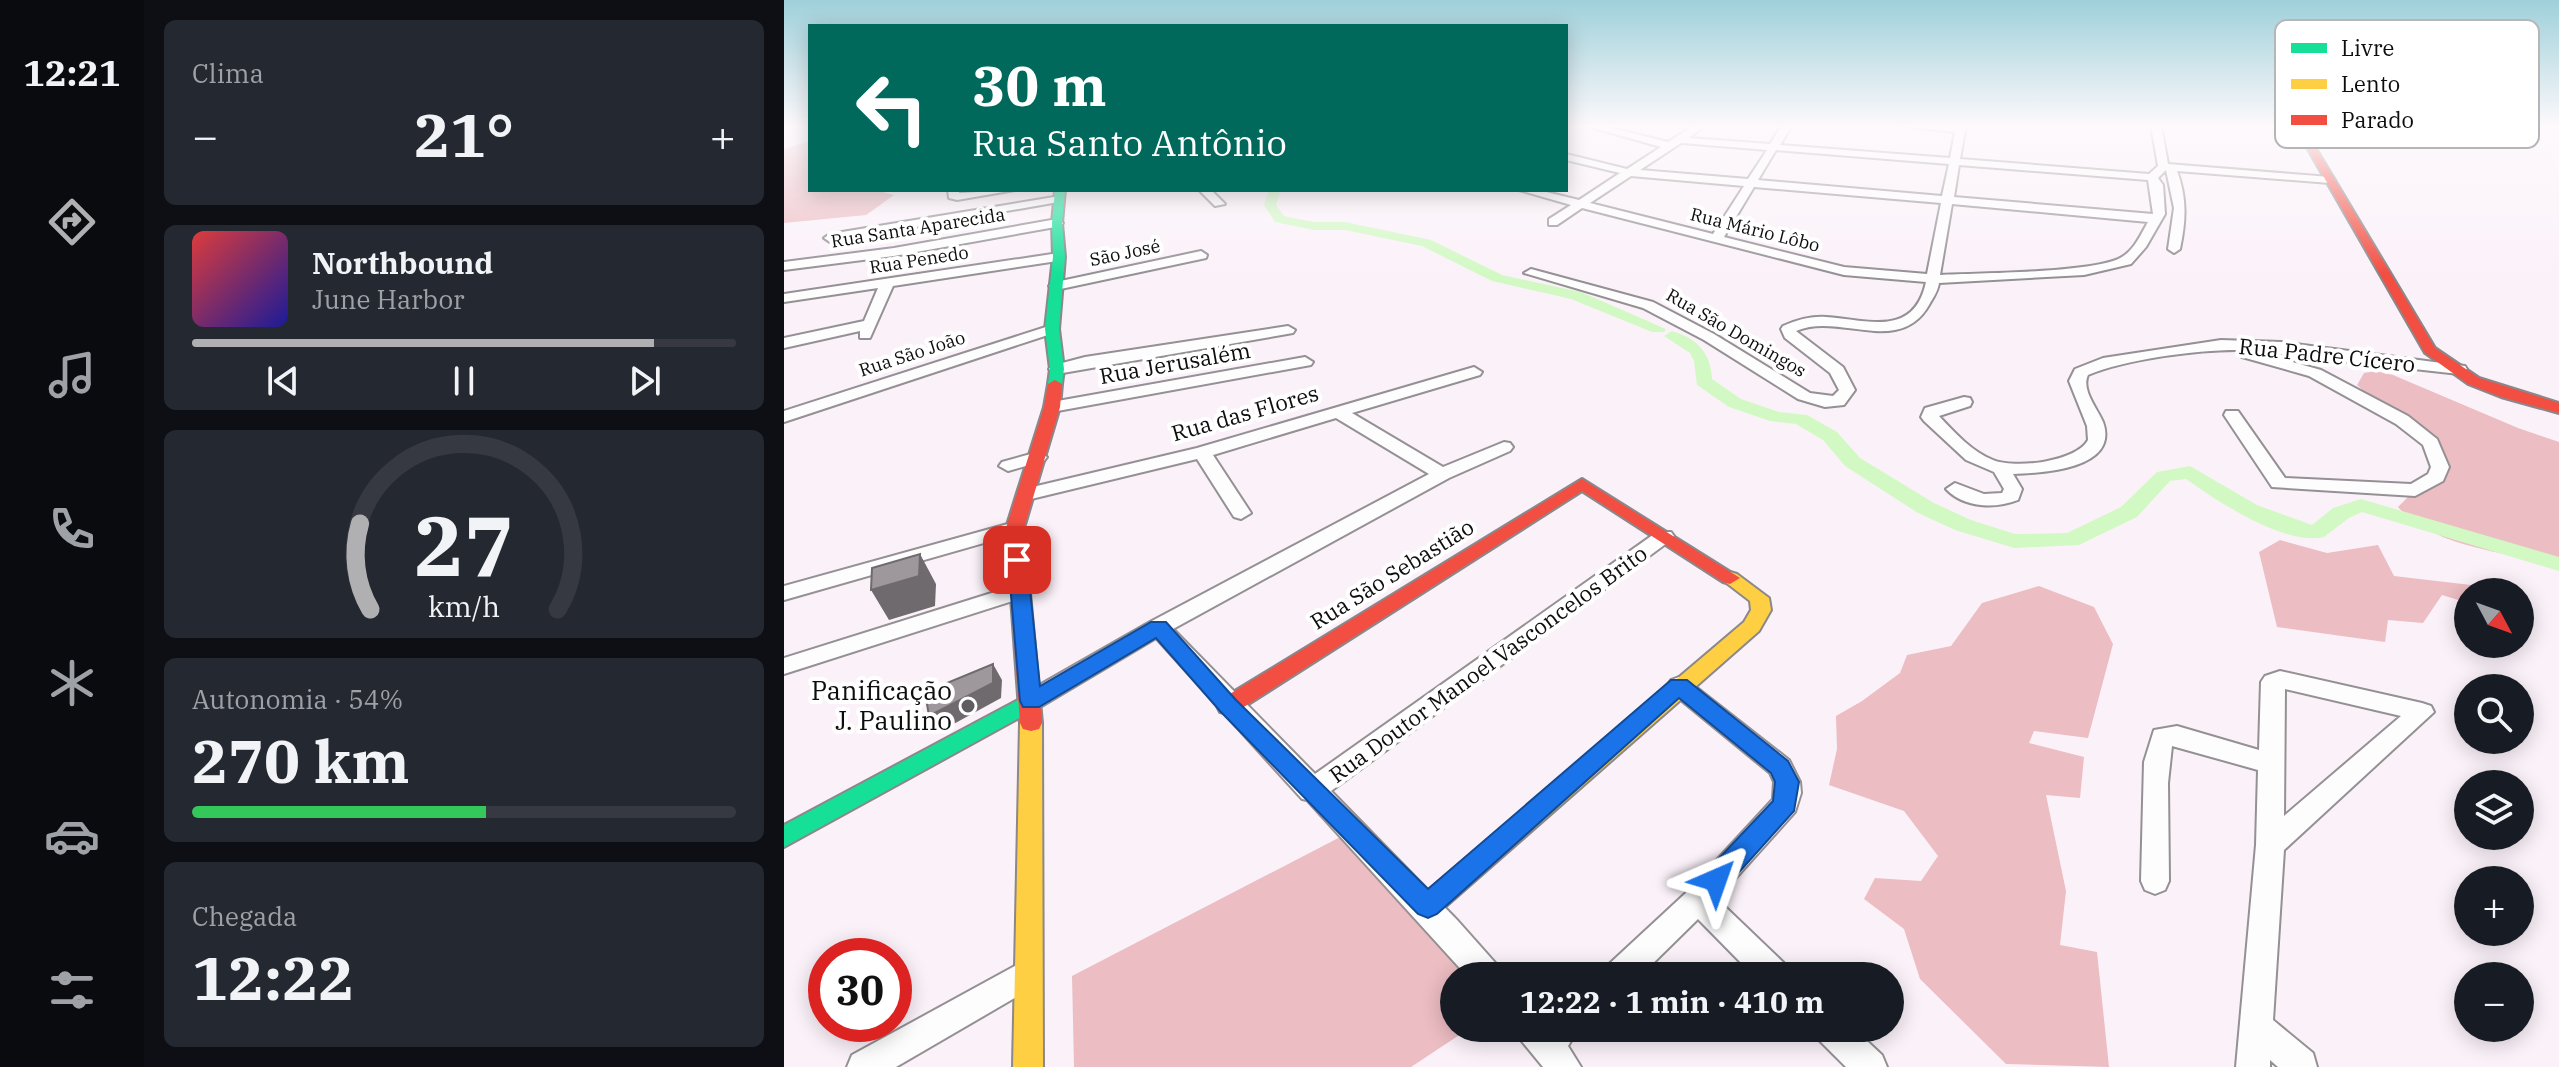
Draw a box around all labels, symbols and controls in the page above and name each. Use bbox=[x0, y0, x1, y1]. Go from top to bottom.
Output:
legend bbox=[2275, 20, 2539, 148]
text: Livre bbox=[2341, 33, 2394, 62]
text: 12:21 bbox=[23, 49, 121, 96]
text: 30 m bbox=[972, 49, 1107, 121]
text: Clima bbox=[192, 56, 264, 90]
icon: left bbox=[840, 56, 944, 160]
text: Lento bbox=[2341, 69, 2400, 98]
text: 21° bbox=[414, 95, 514, 174]
text: Parado bbox=[2341, 105, 2414, 134]
text: − bbox=[192, 107, 218, 164]
text: + bbox=[710, 107, 736, 164]
text: Rua Santo Antônio bbox=[972, 119, 1287, 166]
icon: directions bbox=[44, 194, 100, 250]
street label: Rua Santa Aparecida bbox=[829, 202, 1007, 253]
street label: Rua Mário Lôbo bbox=[1688, 202, 1822, 257]
street label: São José bbox=[1088, 234, 1162, 271]
street label: Rua Penedo bbox=[868, 240, 970, 279]
text: Northbound bbox=[312, 243, 493, 282]
text: June Harbor bbox=[312, 282, 465, 316]
street label: Rua São Domingos bbox=[1662, 283, 1810, 382]
street label: Rua São João bbox=[856, 326, 968, 381]
street label: Rua Padre Cícero bbox=[2237, 331, 2417, 378]
street label: Rua Jerusalém bbox=[1097, 335, 1253, 390]
icon: music bbox=[44, 347, 100, 403]
icon: previous bbox=[261, 359, 305, 403]
icon: pause bbox=[442, 359, 486, 403]
icon: next bbox=[623, 359, 667, 403]
street label: Rua das Flores bbox=[1168, 378, 1322, 447]
text: 27 bbox=[414, 490, 514, 598]
icon: phone bbox=[44, 501, 100, 557]
street label: Rua São Sebastião bbox=[1304, 512, 1479, 636]
pin bbox=[983, 526, 1051, 594]
icon: arrive bbox=[995, 538, 1039, 582]
street label: Rua Doutor Manoel Vasconcelos Brito bbox=[1323, 538, 1652, 789]
north arrow bbox=[2454, 578, 2534, 658]
map controls bbox=[2454, 578, 2534, 1042]
text: km/h bbox=[428, 588, 500, 625]
icon: climate bbox=[44, 655, 100, 711]
place label: Panificação J. Paulino bbox=[811, 673, 952, 737]
button: search bbox=[2454, 674, 2534, 754]
text: Autonomia · 54% bbox=[192, 682, 403, 716]
marker: Panificação J. Paulino bbox=[959, 697, 977, 715]
text: 270 km bbox=[192, 721, 410, 800]
button: layers bbox=[2454, 770, 2534, 850]
icon: car bbox=[44, 808, 100, 864]
position arrow bbox=[1674, 838, 1758, 922]
button: + bbox=[2454, 866, 2534, 946]
text: Chegada bbox=[192, 899, 297, 933]
text: 12:22 bbox=[192, 938, 354, 1017]
speed limit sign: 30 bbox=[808, 938, 912, 1042]
icon: filters bbox=[44, 962, 100, 1018]
button: − bbox=[2454, 962, 2534, 1042]
text: 12:22 · 1 min · 410 m bbox=[1520, 982, 1824, 1021]

